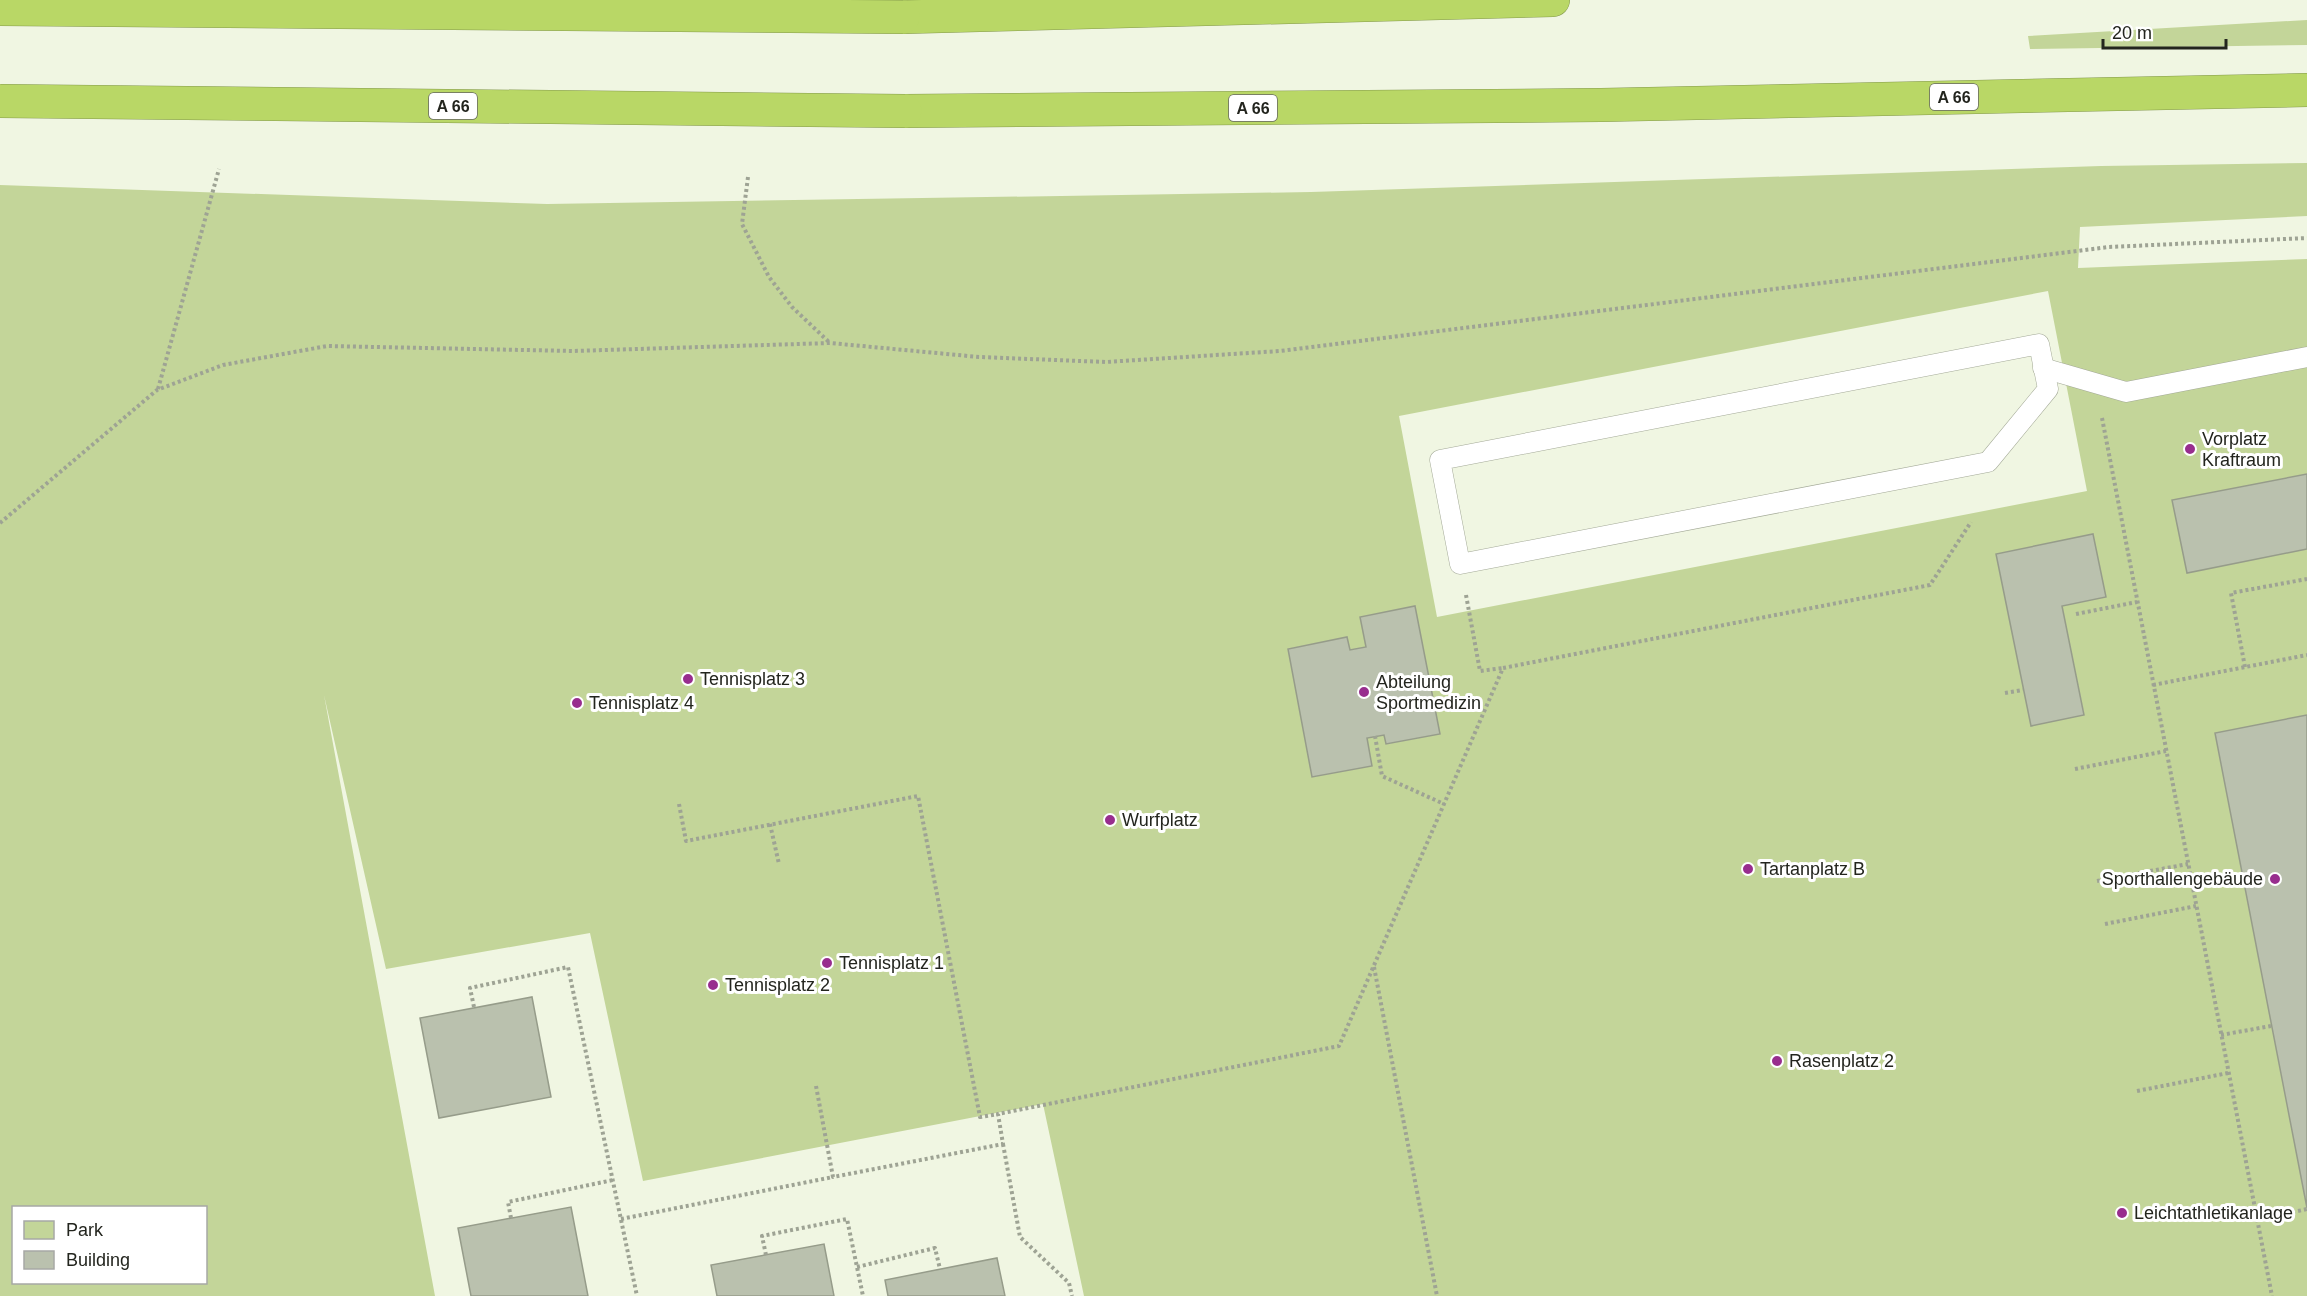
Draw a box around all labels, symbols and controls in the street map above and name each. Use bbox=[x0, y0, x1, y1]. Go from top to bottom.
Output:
scale bar bbox=[2103, 12, 2226, 50]
text: 20 m bbox=[2112, 23, 2152, 43]
road number: A 66 bbox=[1930, 84, 1978, 110]
road number: A 66 bbox=[429, 93, 477, 119]
road number: A 66 bbox=[1229, 95, 1277, 121]
place label: Vorplatz Kraftraum bbox=[2202, 429, 2281, 470]
marker: Vorplatz Kraftraum bbox=[2183, 442, 2197, 456]
place label: Tennisplatz 3 bbox=[700, 669, 805, 689]
marker: Tennisplatz 3 bbox=[681, 672, 695, 686]
place label: Abteilung Sportmedizin bbox=[1376, 672, 1481, 713]
marker: Abteilung Sportmedizin bbox=[1357, 685, 1371, 699]
place label: Tennisplatz 4 bbox=[589, 693, 694, 713]
marker: Tennisplatz 4 bbox=[570, 696, 584, 710]
place label: Wurfplatz bbox=[1122, 810, 1198, 830]
marker: Wurfplatz bbox=[1103, 813, 1117, 827]
place label: Tartanplatz B bbox=[1760, 859, 1865, 879]
marker: Tartanplatz B bbox=[1741, 862, 1755, 876]
place label: Sporthallengebäude bbox=[2102, 869, 2263, 889]
marker: Sporthallengebäude bbox=[2268, 872, 2282, 886]
place label: Tennisplatz 1 bbox=[839, 953, 944, 973]
marker: Tennisplatz 1 bbox=[820, 956, 834, 970]
place label: Tennisplatz 2 bbox=[725, 975, 830, 995]
marker: Tennisplatz 2 bbox=[706, 978, 720, 992]
place label: Rasenplatz 2 bbox=[1789, 1051, 1894, 1071]
marker: Rasenplatz 2 bbox=[1770, 1054, 1784, 1068]
place label: Leichtathletikanlage bbox=[2134, 1203, 2293, 1223]
legend bbox=[12, 1206, 207, 1284]
marker: Leichtathletikanlage bbox=[2115, 1206, 2129, 1220]
text: Park bbox=[66, 1220, 104, 1240]
text: Building bbox=[66, 1250, 130, 1270]

